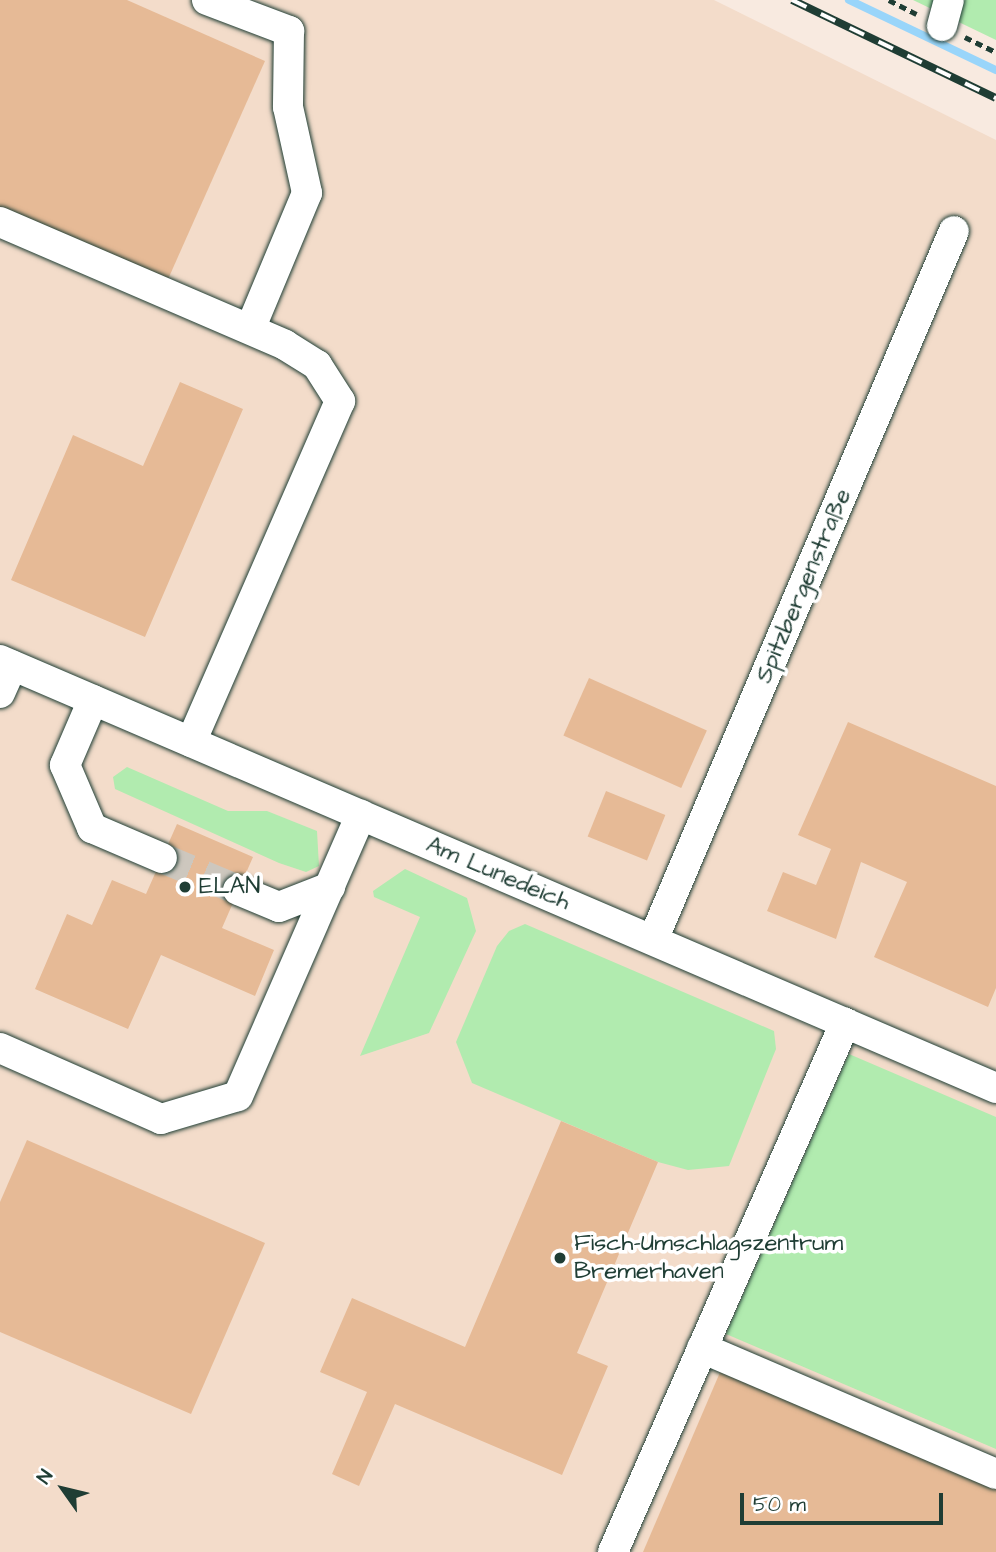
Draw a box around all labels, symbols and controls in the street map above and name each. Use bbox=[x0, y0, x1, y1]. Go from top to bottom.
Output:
street label: Spitzbergenstraße bbox=[750, 484, 858, 688]
street label: Am Lunedeich bbox=[422, 831, 574, 917]
place label: ELAN bbox=[199, 873, 260, 901]
marker: ELAN bbox=[177, 879, 193, 895]
place label: Fisch-Umschlagszentrum Bremerhaven bbox=[574, 1230, 843, 1286]
marker: Fisch-Umschlagszentrum Bremerhaven bbox=[552, 1250, 568, 1266]
north arrow bbox=[28, 1454, 98, 1524]
text: N bbox=[31, 1464, 60, 1489]
scale bar bbox=[744, 1478, 947, 1522]
text: 50 m bbox=[753, 1490, 806, 1519]

